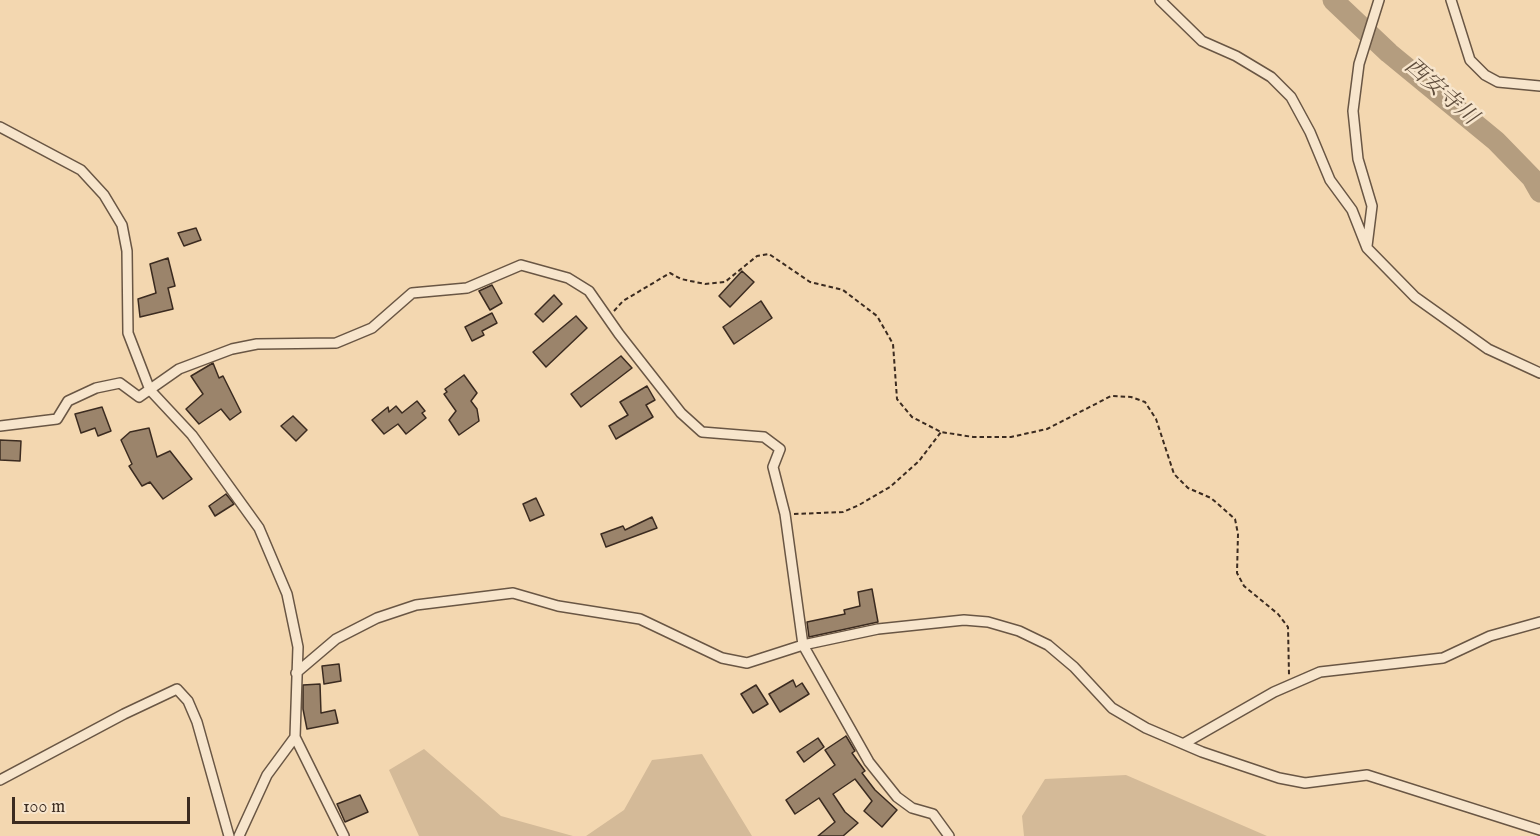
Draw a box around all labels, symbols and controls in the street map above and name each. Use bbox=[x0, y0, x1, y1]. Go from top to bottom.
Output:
water label: 西安寺川 bbox=[1398, 54, 1482, 132]
scale bar bbox=[15, 785, 194, 823]
text: 100 m bbox=[23, 796, 65, 819]

